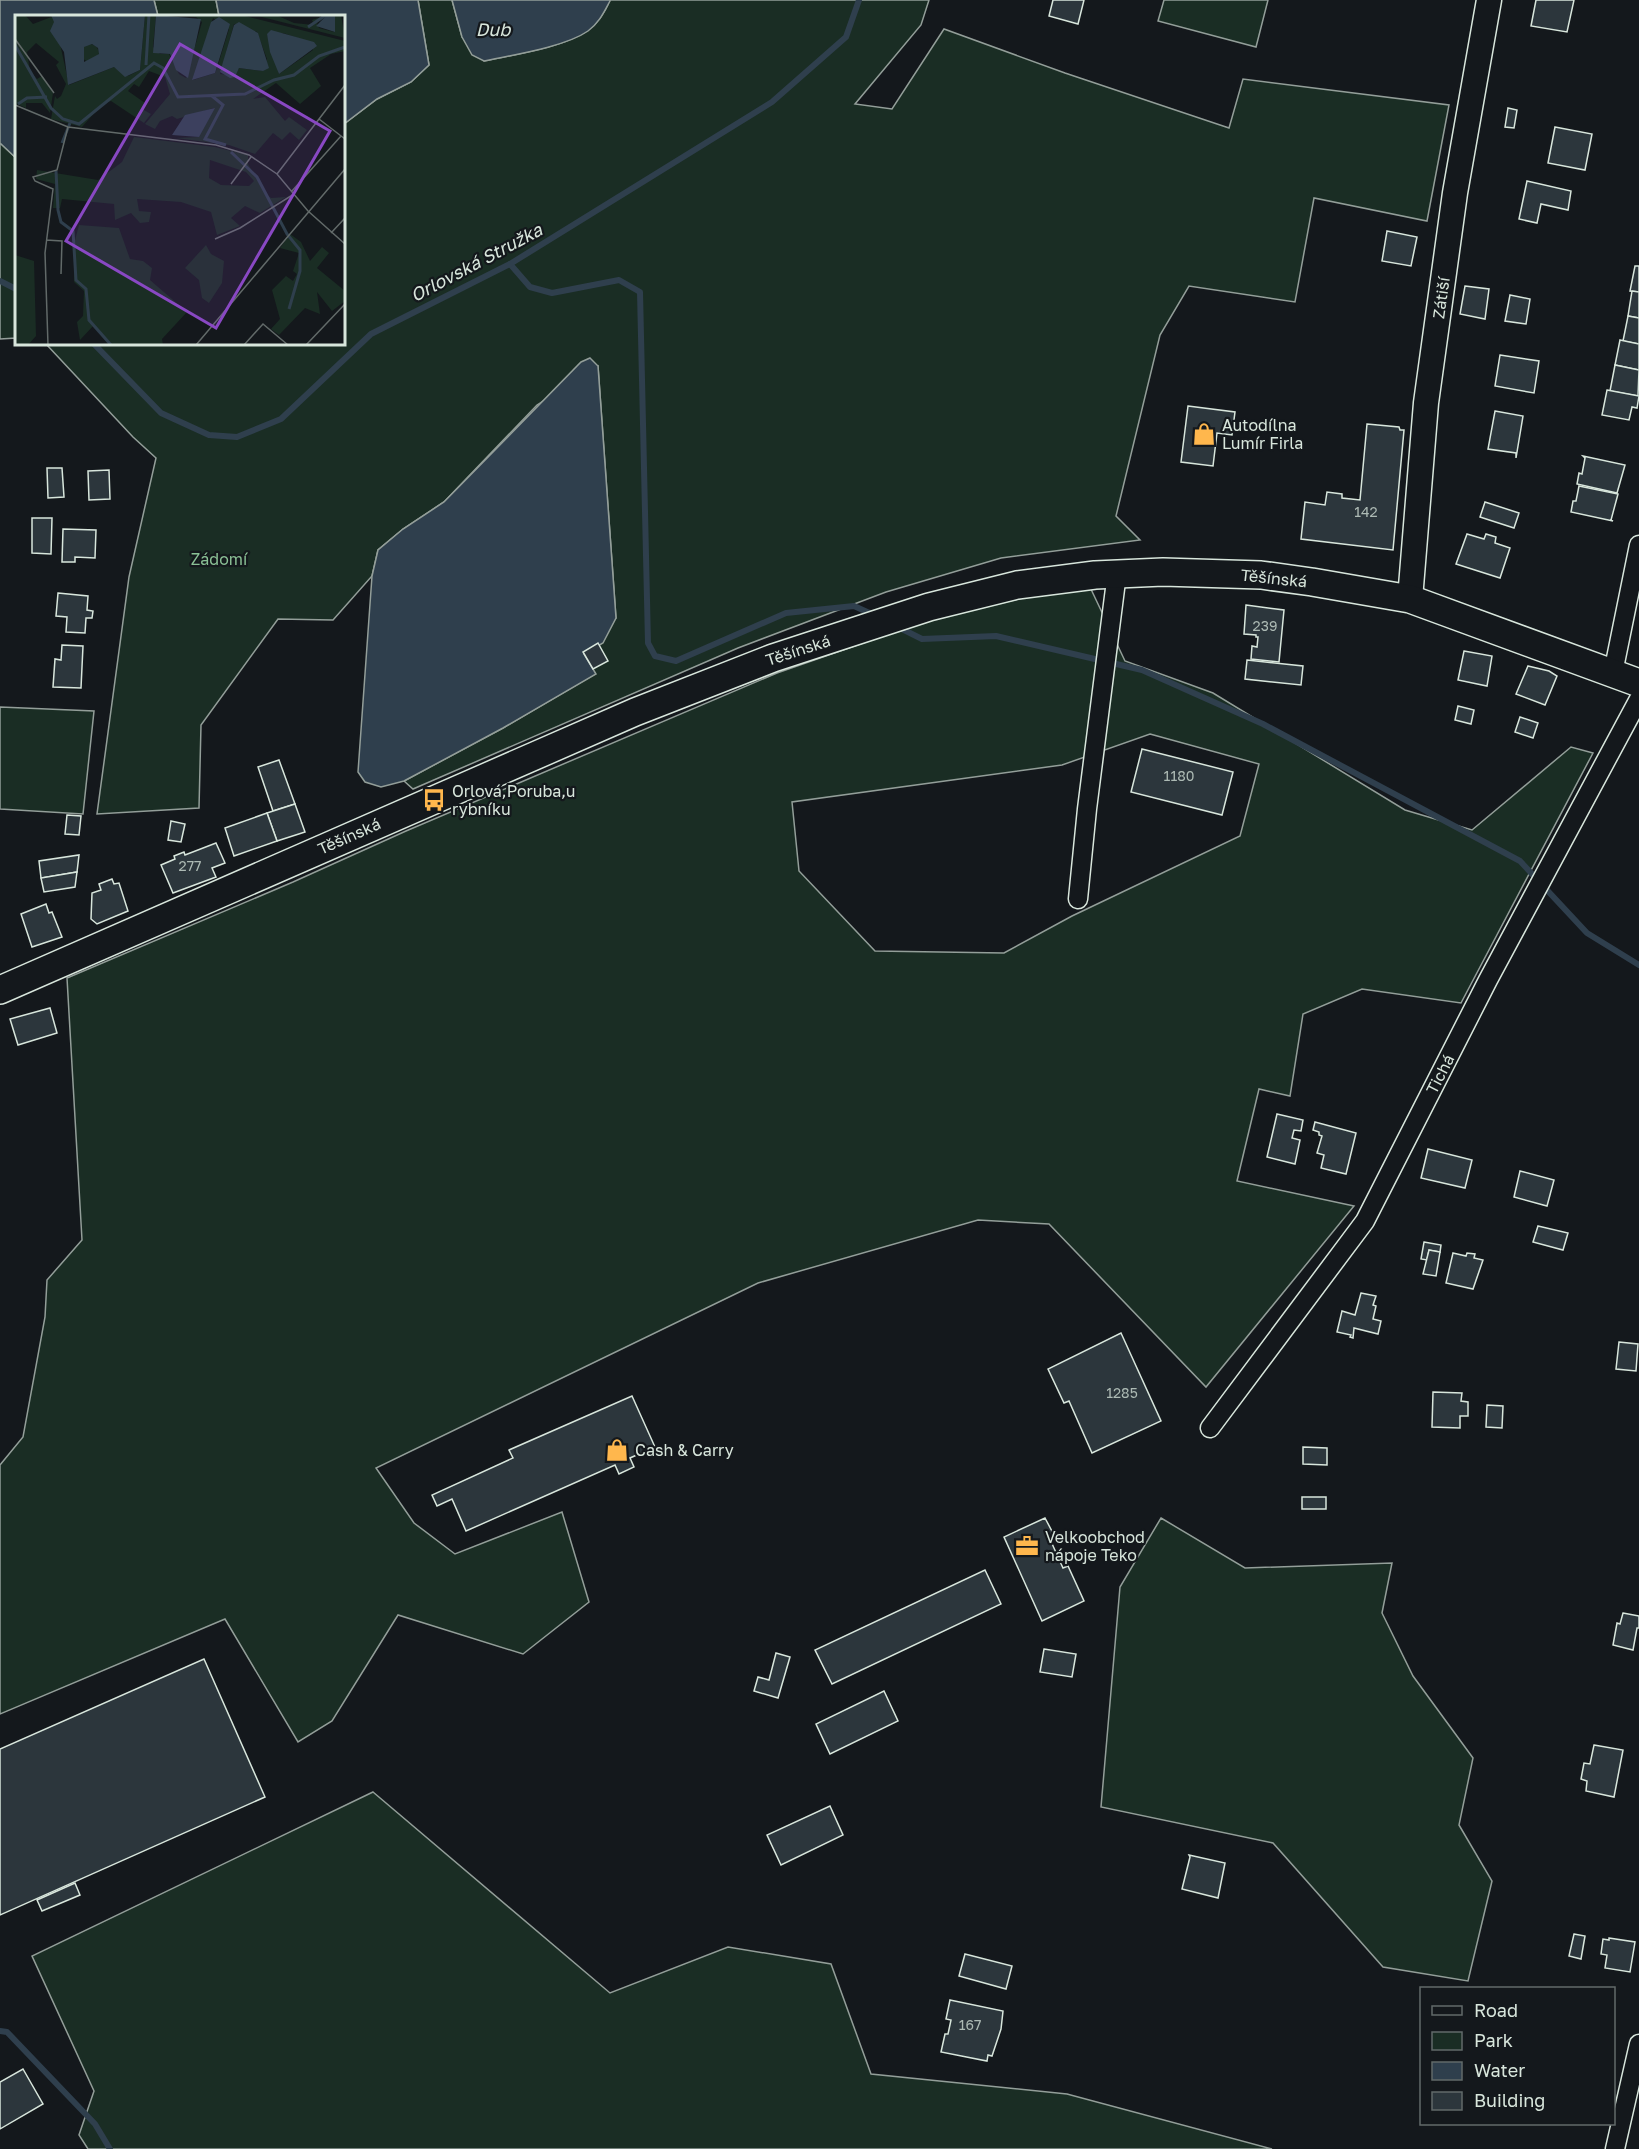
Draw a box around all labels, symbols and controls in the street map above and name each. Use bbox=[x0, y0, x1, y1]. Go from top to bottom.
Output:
inset map bbox=[15, 15, 345, 345]
water label: Dub bbox=[476, 18, 512, 40]
water label: Orlovská Stružka bbox=[406, 218, 546, 306]
street label: Zátiší bbox=[1428, 274, 1454, 320]
place label: Autodílna Lumír Firla bbox=[1222, 415, 1303, 453]
shop icon: Autodílna Lumír Firla bbox=[1191, 421, 1217, 447]
house number: 142 bbox=[1354, 503, 1378, 520]
park label: Zádomí bbox=[191, 549, 249, 569]
street label: Těšínská bbox=[1240, 565, 1308, 591]
house number: 239 bbox=[1253, 617, 1277, 634]
street label: Těšínská bbox=[763, 630, 833, 670]
house number: 1180 bbox=[1164, 767, 1194, 784]
place label: Orlová,Poruba,u rybníku bbox=[452, 781, 576, 819]
bus stop icon: Orlová,Poruba,u rybníku bbox=[421, 787, 447, 813]
street label: Těšínská bbox=[314, 813, 384, 859]
house number: 277 bbox=[179, 857, 201, 874]
street label: Tichá bbox=[1422, 1051, 1458, 1097]
house number: 1285 bbox=[1106, 1384, 1138, 1401]
shop icon: Cash & Carry bbox=[604, 1437, 630, 1463]
place label: Cash & Carry bbox=[635, 1440, 734, 1460]
place label: Velkoobchod nápoje Teko bbox=[1045, 1527, 1145, 1565]
office icon: Velkoobchod nápoje Teko bbox=[1014, 1533, 1040, 1559]
legend bbox=[1420, 1987, 1615, 2125]
text: Road bbox=[1474, 1999, 1518, 2021]
house number: 167 bbox=[959, 2016, 981, 2033]
text: Park bbox=[1474, 2029, 1513, 2051]
text: Water bbox=[1474, 2059, 1525, 2081]
text: Building bbox=[1474, 2089, 1545, 2111]

